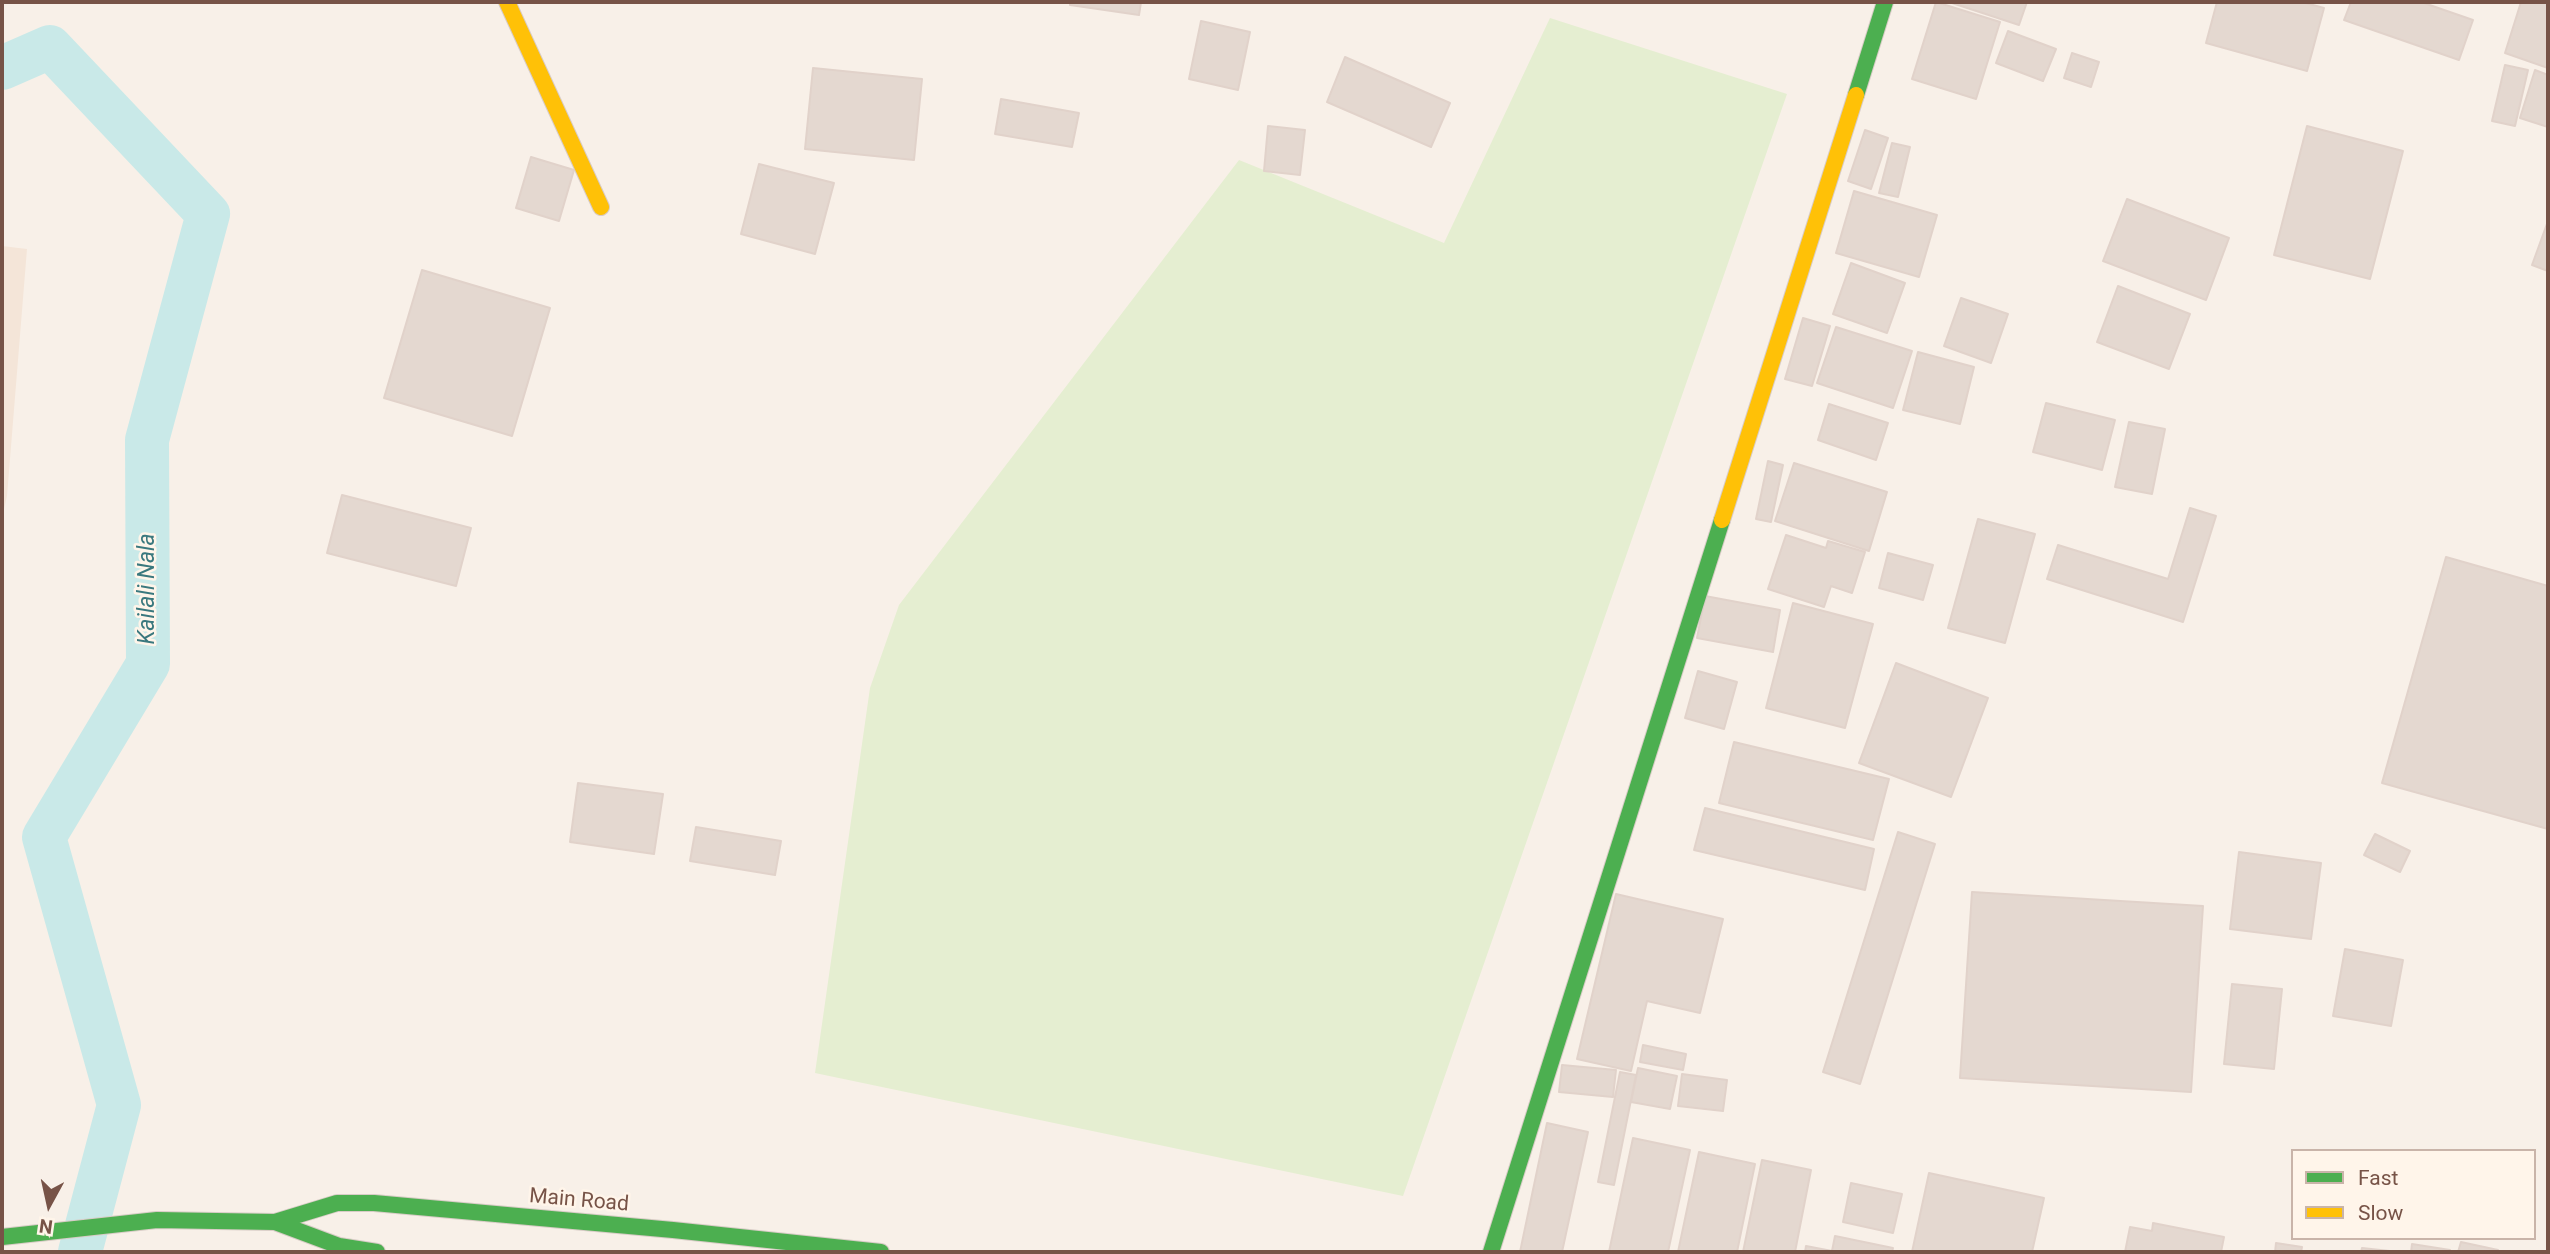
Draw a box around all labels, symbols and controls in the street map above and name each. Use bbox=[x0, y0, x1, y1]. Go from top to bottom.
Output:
water label: Kailali Nala bbox=[134, 533, 162, 645]
legend bbox=[2291, 1149, 2536, 1240]
text: Fast bbox=[2358, 1166, 2398, 1190]
north arrow bbox=[14, 1170, 84, 1240]
street label: Main Road bbox=[528, 1184, 630, 1218]
text: Slow bbox=[2358, 1201, 2403, 1225]
text: N bbox=[38, 1214, 54, 1239]

